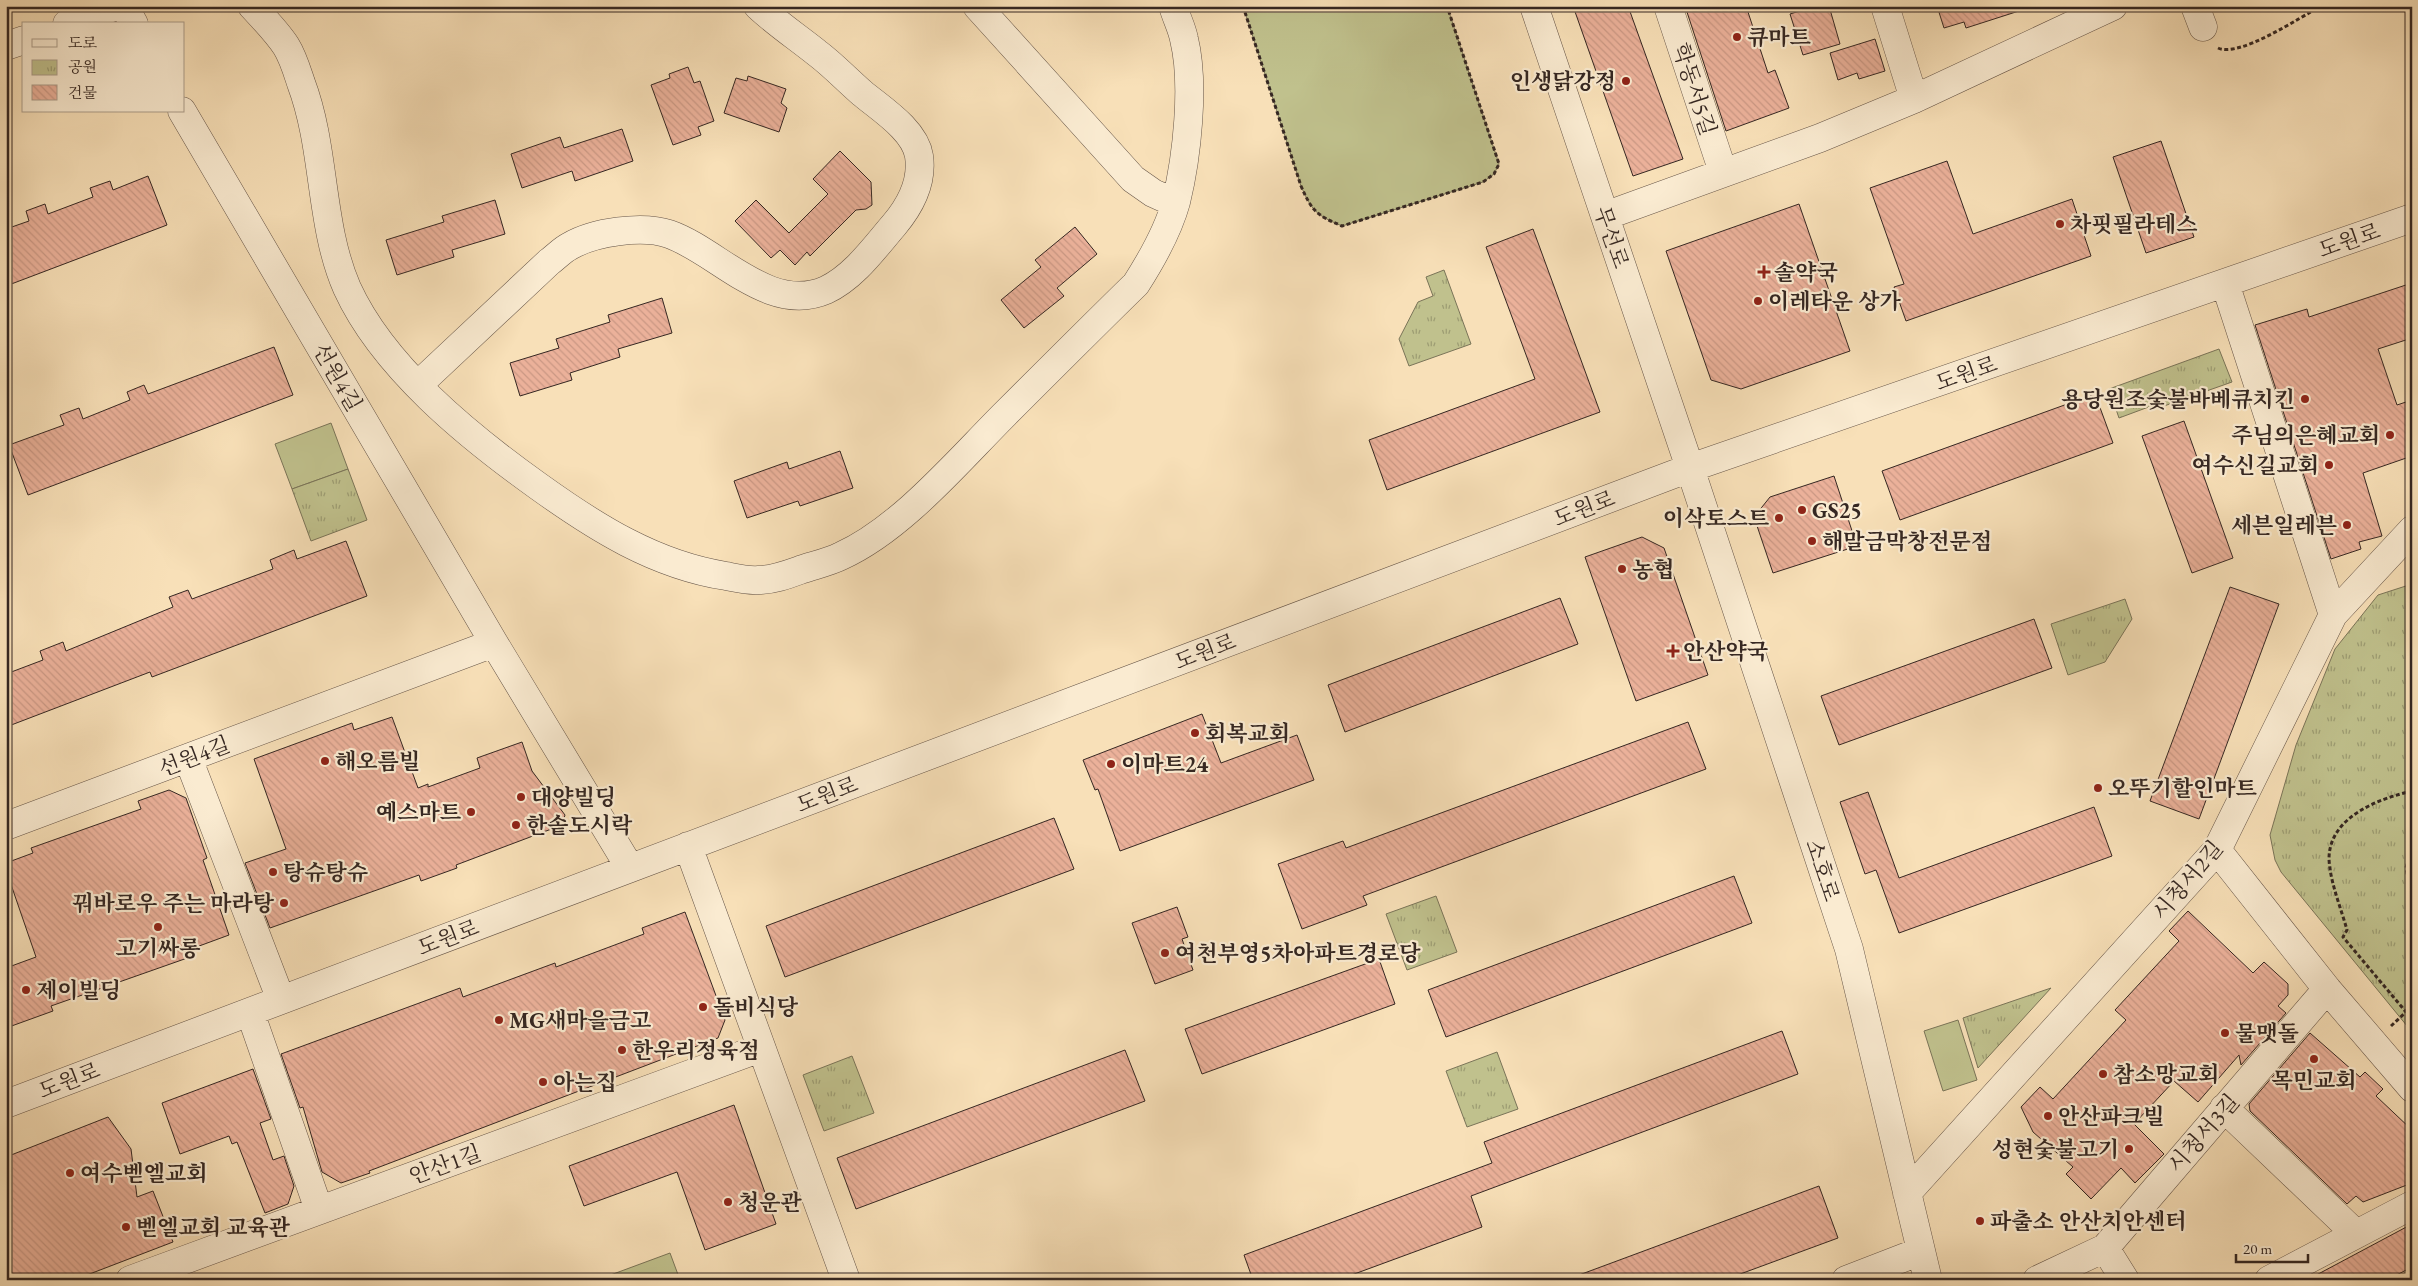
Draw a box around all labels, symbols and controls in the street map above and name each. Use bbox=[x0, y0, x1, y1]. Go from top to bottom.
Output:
legend bbox=[22, 22, 185, 112]
place label: 큐마트 bbox=[1747, 23, 1812, 52]
marker: 큐마트 bbox=[1731, 31, 1743, 43]
text: 도로 bbox=[68, 33, 97, 52]
street label: 학동서5길 bbox=[1666, 39, 1723, 139]
text: 공원 bbox=[68, 57, 97, 76]
place label: 인생닭강정 bbox=[1510, 67, 1616, 96]
marker: 인생닭강정 bbox=[1620, 75, 1632, 87]
text: 건물 bbox=[68, 83, 97, 102]
street label: 무선로 bbox=[1587, 202, 1636, 272]
place label: 차핏필라테스 bbox=[2070, 210, 2198, 239]
street label: 도원로 bbox=[2314, 216, 2384, 265]
marker: 차핏필라테스 bbox=[2054, 218, 2066, 230]
place label: 솔약국 bbox=[1774, 258, 1839, 287]
marker: 솔약국 bbox=[1758, 266, 1770, 278]
place label: 이레타운 상가 bbox=[1768, 287, 1901, 316]
marker: 이레타운 상가 bbox=[1752, 295, 1764, 307]
street label: 선원4길 bbox=[306, 338, 369, 417]
street label: 도원로 bbox=[1931, 349, 2001, 398]
place label: 용당원조숯불바베큐치킨 bbox=[2061, 385, 2295, 414]
marker: 용당원조숯불바베큐치킨 bbox=[2299, 393, 2311, 405]
place label: 주님의은혜교회 bbox=[2231, 421, 2380, 450]
marker: 주님의은혜교회 bbox=[2384, 429, 2396, 441]
place label: 여수신길교회 bbox=[2191, 451, 2319, 480]
marker: 여수신길교회 bbox=[2323, 459, 2335, 471]
street label: 도원로 bbox=[1549, 484, 1619, 533]
place label: GS25 bbox=[1812, 496, 1862, 525]
place label: 이삭토스트 bbox=[1663, 504, 1770, 533]
marker: GS25 bbox=[1796, 504, 1808, 516]
place label: 세븐일레븐 bbox=[2231, 511, 2337, 540]
marker: 이삭토스트 bbox=[1773, 512, 1785, 524]
marker: 세븐일레븐 bbox=[2341, 519, 2353, 531]
place label: 해말금막창전문점 bbox=[1822, 527, 1992, 556]
marker: 해말금막창전문점 bbox=[1806, 535, 1818, 547]
place label: 농협 bbox=[1632, 555, 1675, 584]
marker: 농협 bbox=[1616, 563, 1628, 575]
street label: 도원로 bbox=[1170, 627, 1240, 676]
place label: 안산약국 bbox=[1683, 637, 1769, 666]
marker: 안산약국 bbox=[1667, 645, 1679, 657]
place label: 회복교회 bbox=[1205, 719, 1290, 748]
marker: 회복교회 bbox=[1189, 727, 1201, 739]
street label: 선원4길 bbox=[154, 730, 234, 783]
place label: 해오름빌 bbox=[335, 747, 420, 776]
place label: 이마트24 bbox=[1121, 750, 1208, 779]
marker: 해오름빌 bbox=[319, 755, 331, 767]
marker: 이마트24 bbox=[1105, 758, 1117, 770]
street label: 도원로 bbox=[792, 770, 862, 819]
place label: 오뚜기할인마트 bbox=[2108, 774, 2258, 803]
marker: 오뚜기할인마트 bbox=[2092, 782, 2104, 794]
place label: 대양빌딩 bbox=[531, 783, 616, 812]
marker: 대양빌딩 bbox=[515, 791, 527, 803]
place label: 예스마트 bbox=[376, 798, 462, 827]
marker: 예스마트 bbox=[465, 806, 477, 818]
place label: 한솥도시락 bbox=[526, 811, 633, 840]
marker: 한솥도시락 bbox=[510, 819, 522, 831]
street label: 시청서2길 bbox=[2146, 834, 2229, 926]
street label: 소호로 bbox=[1799, 835, 1846, 905]
place label: 탕슈탕슈 bbox=[283, 858, 369, 887]
marker: 탕슈탕슈 bbox=[267, 866, 279, 878]
place label: 꿔바로우 주는 마라탕 bbox=[72, 889, 275, 918]
marker: 꿔바로우 주는 마라탕 bbox=[278, 897, 290, 909]
street label: 도원로 bbox=[413, 913, 483, 962]
marker: 고기싸롱 bbox=[152, 921, 164, 933]
place label: 고기싸롱 bbox=[115, 934, 201, 963]
place label: 여천부영5차아파트경로당 bbox=[1175, 939, 1421, 968]
marker: 여천부영5차아파트경로당 bbox=[1159, 947, 1171, 959]
place label: 제이빌딩 bbox=[36, 976, 121, 1005]
marker: 제이빌딩 bbox=[20, 984, 32, 996]
place label: 돌비식당 bbox=[713, 993, 799, 1022]
marker: 돌비식당 bbox=[697, 1001, 709, 1013]
place label: MG새마을금고 bbox=[509, 1006, 651, 1035]
marker: MG새마을금고 bbox=[493, 1014, 505, 1026]
place label: 물맷돌 bbox=[2235, 1019, 2300, 1048]
marker: 물맷돌 bbox=[2219, 1027, 2231, 1039]
place label: 한우리정육점 bbox=[632, 1036, 760, 1065]
marker: 한우리정육점 bbox=[616, 1044, 628, 1056]
marker: 목민교회 bbox=[2308, 1053, 2320, 1065]
street label: 도원로 bbox=[34, 1056, 104, 1105]
place label: 참소망교회 bbox=[2113, 1060, 2219, 1089]
place label: 목민교회 bbox=[2271, 1066, 2357, 1095]
place label: 아는집 bbox=[553, 1068, 617, 1097]
marker: 참소망교회 bbox=[2097, 1068, 2109, 1080]
marker: 아는집 bbox=[537, 1076, 549, 1088]
street label: 시청서3길 bbox=[2161, 1088, 2246, 1179]
place label: 안산파크빌 bbox=[2058, 1102, 2164, 1131]
marker: 안산파크빌 bbox=[2042, 1110, 2054, 1122]
place label: 성현숯불고기 bbox=[1991, 1135, 2119, 1164]
street label: 안산1길 bbox=[405, 1138, 485, 1191]
marker: 성현숯불고기 bbox=[2123, 1143, 2135, 1155]
place label: 여수벧엘교회 bbox=[80, 1159, 208, 1188]
marker: 여수벧엘교회 bbox=[64, 1167, 76, 1179]
place label: 청운관 bbox=[738, 1188, 803, 1217]
marker: 청운관 bbox=[722, 1196, 734, 1208]
place label: 파출소 안산치안센터 bbox=[1990, 1207, 2186, 1236]
place label: 벧엘교회 교육관 bbox=[136, 1213, 291, 1242]
marker: 파출소 안산치안센터 bbox=[1974, 1215, 1986, 1227]
marker: 벧엘교회 교육관 bbox=[120, 1221, 132, 1233]
scale bar bbox=[2236, 1231, 2308, 1263]
text: 20 m bbox=[2243, 1239, 2272, 1258]

